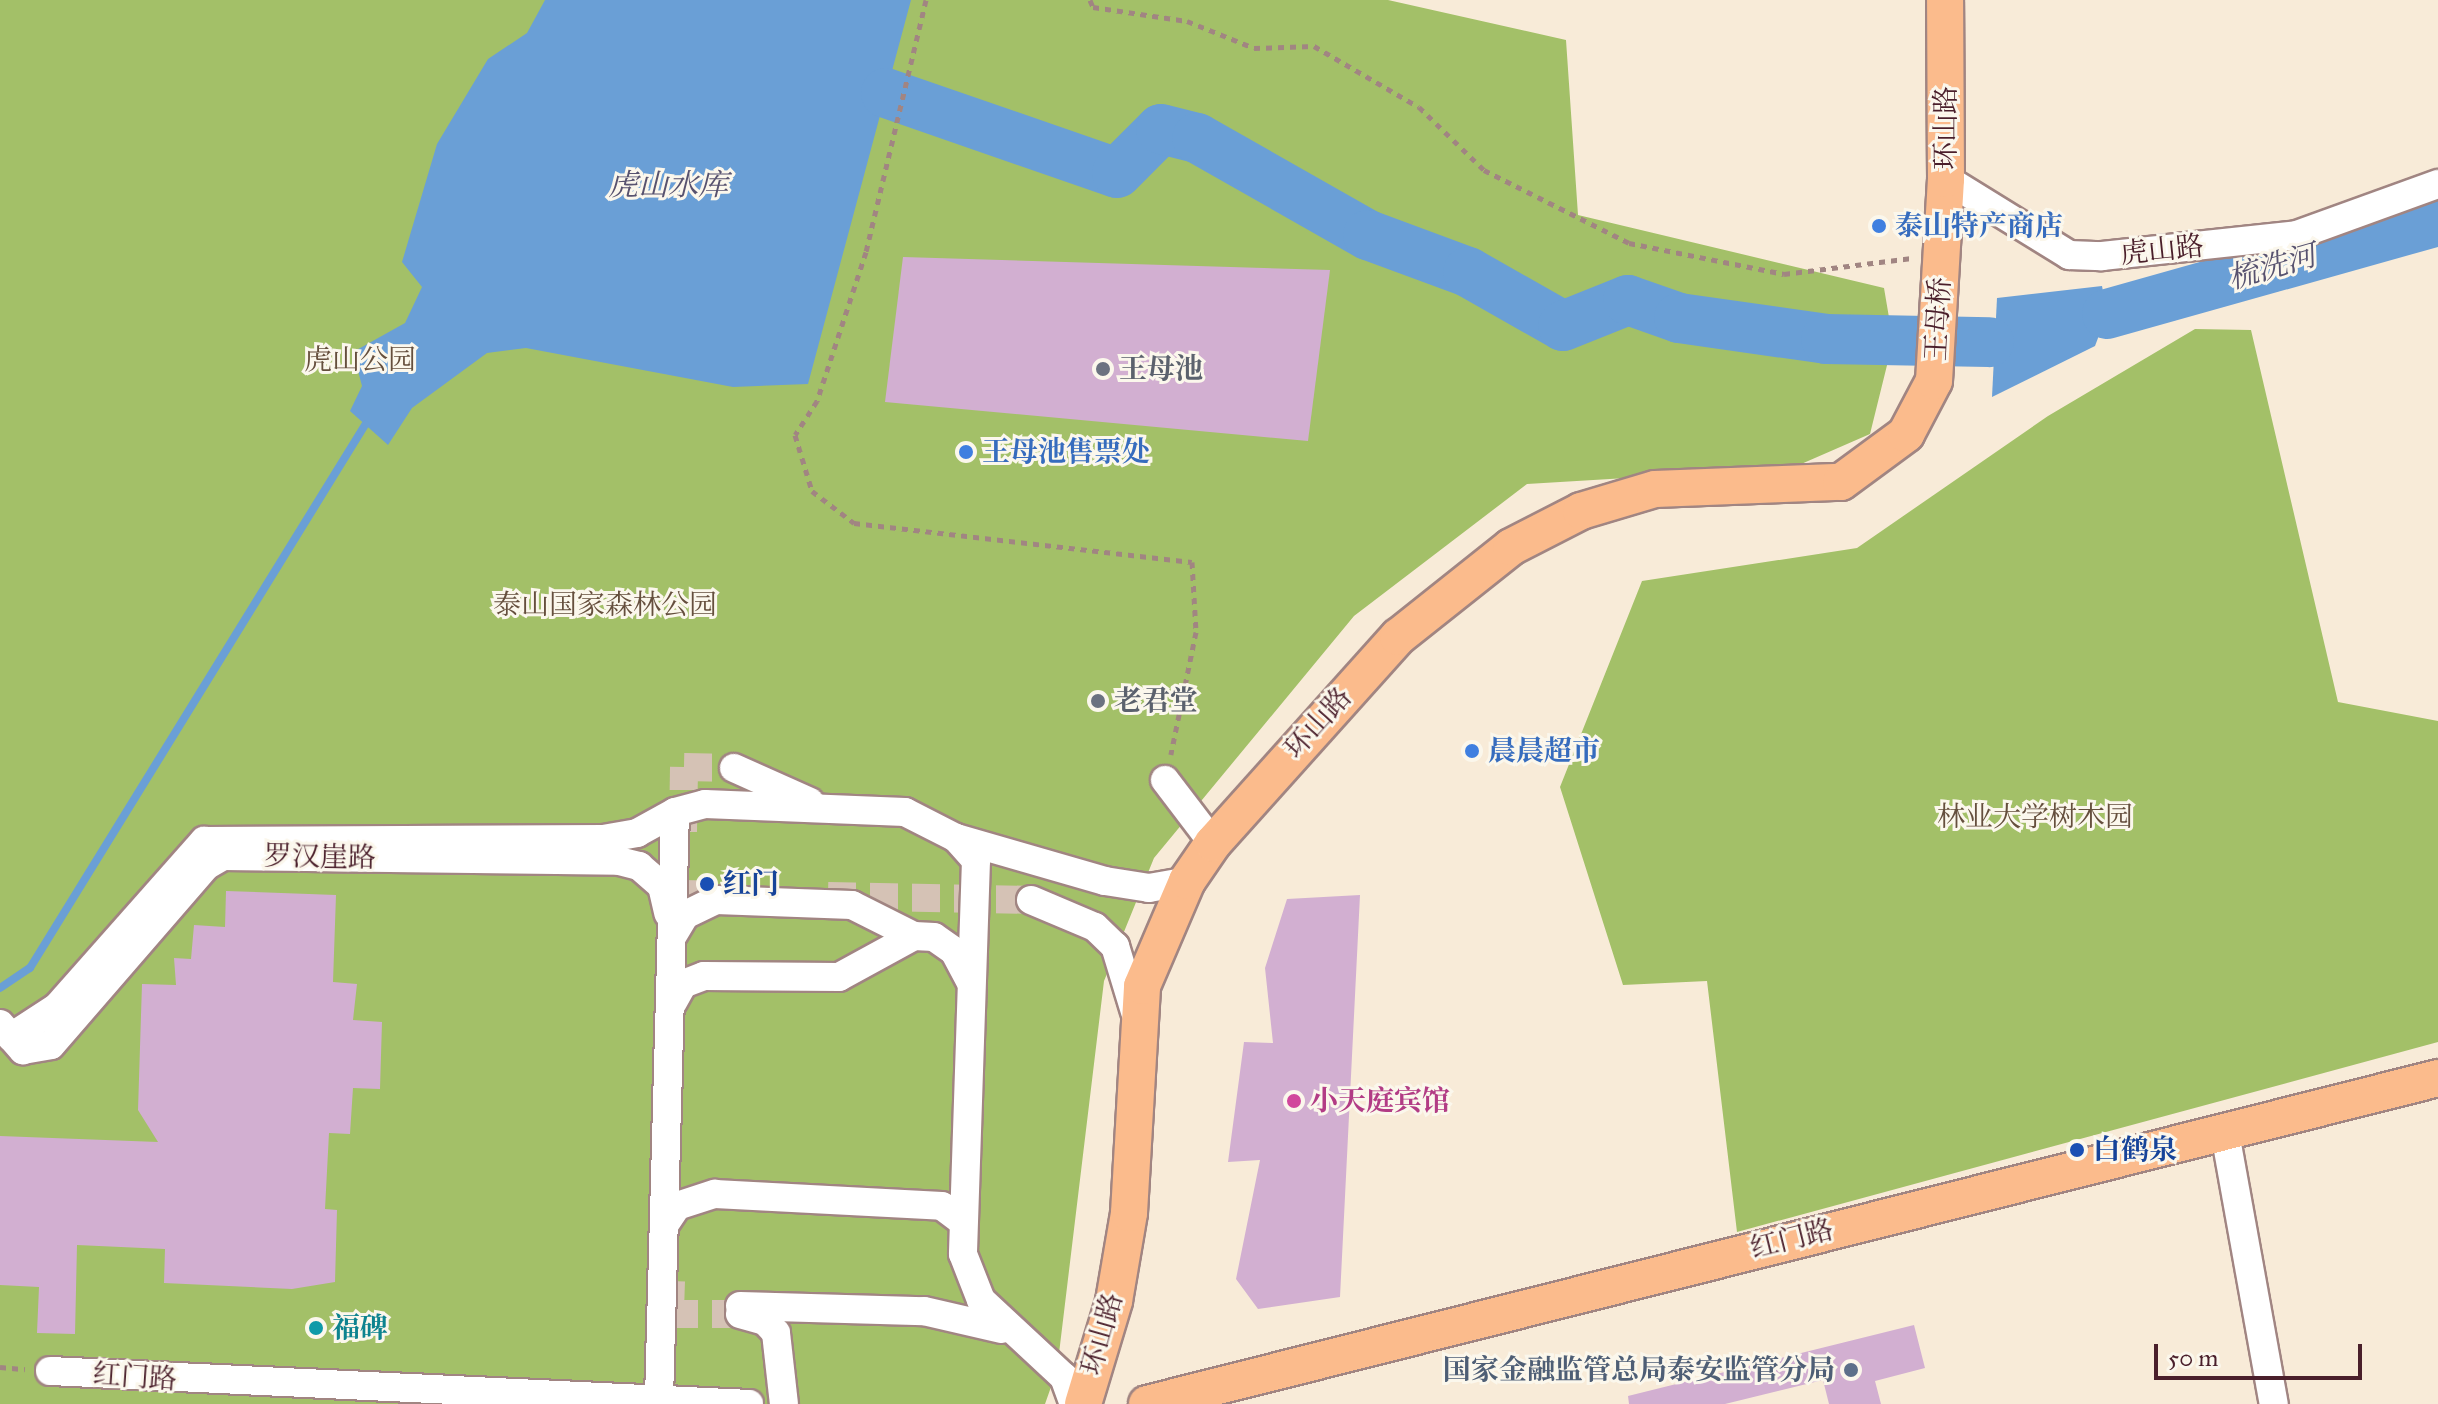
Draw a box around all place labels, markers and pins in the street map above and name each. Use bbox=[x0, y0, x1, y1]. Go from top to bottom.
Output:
place label: 泰山特产商店 bbox=[1895, 209, 2063, 243]
marker: 泰山特产商店 bbox=[1870, 217, 1888, 235]
place label: 王母池 bbox=[1119, 352, 1203, 386]
marker: 王母池 bbox=[1094, 360, 1112, 378]
place label: 王母池售票处 bbox=[982, 435, 1150, 469]
marker: 王母池售票处 bbox=[957, 443, 975, 461]
place label: 老君堂 bbox=[1114, 684, 1198, 718]
marker: 老君堂 bbox=[1089, 692, 1107, 710]
place label: 晨晨超市 bbox=[1488, 734, 1600, 768]
marker: 晨晨超市 bbox=[1463, 742, 1481, 760]
place label: 红门 bbox=[723, 867, 779, 901]
marker: 红门 bbox=[698, 875, 716, 893]
place label: 小天庭宾馆 bbox=[1310, 1084, 1450, 1118]
marker: 小天庭宾馆 bbox=[1285, 1092, 1303, 1110]
place label: 白鹤泉 bbox=[2093, 1133, 2177, 1167]
marker: 白鹤泉 bbox=[2068, 1141, 2086, 1159]
place label: 福碑 bbox=[332, 1311, 388, 1345]
marker: 福碑 bbox=[307, 1319, 325, 1337]
place label: 国家金融监管总局泰安监管分局 bbox=[1443, 1353, 1835, 1387]
marker: 国家金融监管总局泰安监管分局 bbox=[1842, 1361, 1860, 1379]

